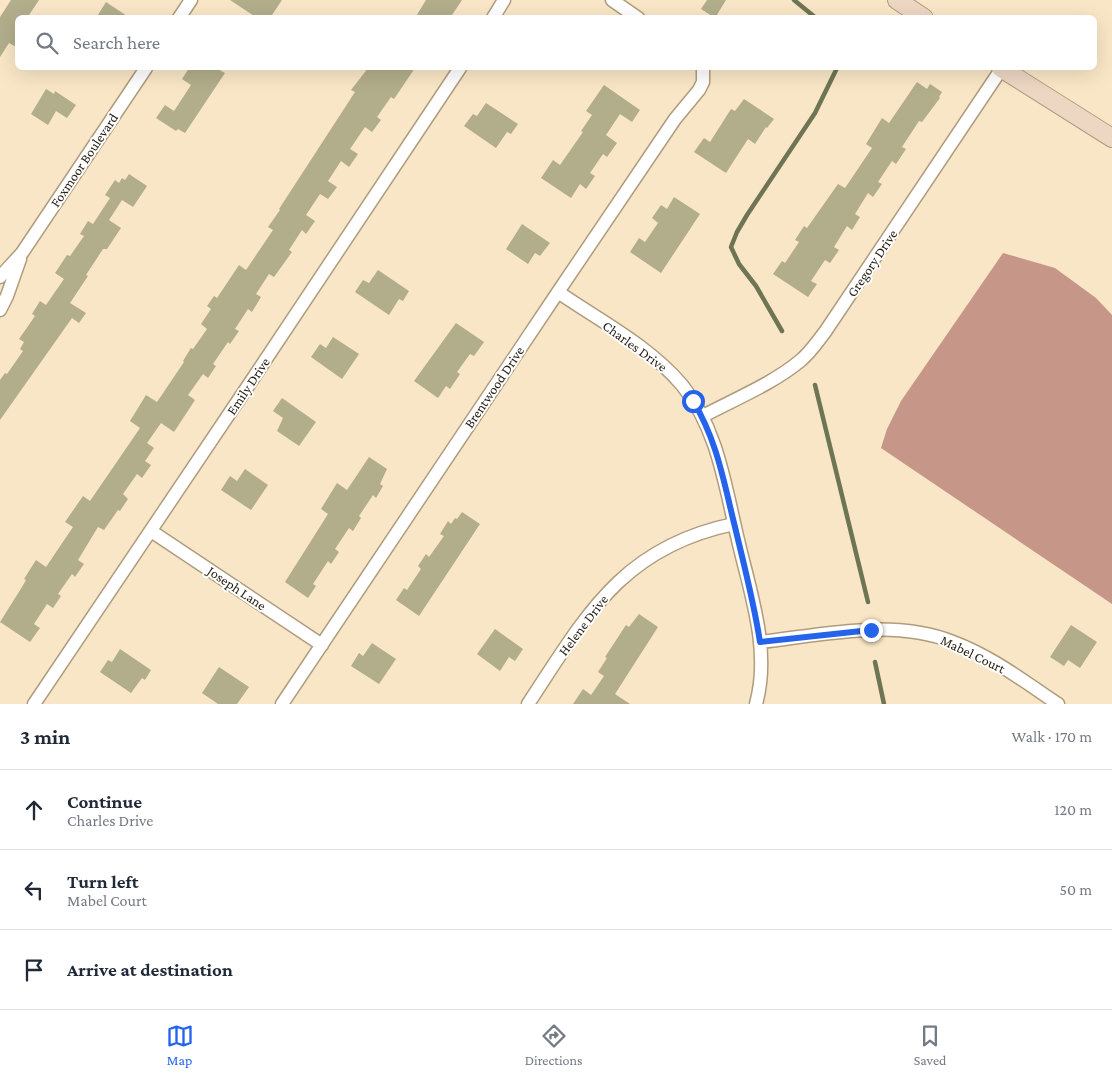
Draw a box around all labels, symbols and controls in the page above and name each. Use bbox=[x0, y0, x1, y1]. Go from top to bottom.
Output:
search box bbox=[15, 15, 1097, 70]
icon: search bbox=[33, 29, 61, 57]
text: Search here bbox=[73, 32, 160, 53]
street label: Foxmoor Boulevard bbox=[47, 110, 122, 210]
street label: Gregory Drive bbox=[844, 226, 900, 300]
street label: Charles Drive bbox=[600, 317, 670, 375]
street label: Brentwood Drive bbox=[461, 343, 527, 431]
street label: Emily Drive bbox=[223, 354, 273, 418]
route start bbox=[682, 390, 705, 413]
street label: Joseph Lane bbox=[203, 561, 269, 613]
street label: Helene Drive bbox=[555, 591, 611, 659]
route end bbox=[860, 619, 883, 642]
street label: Mabel Court bbox=[938, 631, 1008, 677]
text: 3 min bbox=[20, 725, 70, 749]
text: Walk · 170 m bbox=[1012, 728, 1092, 745]
text: Continue bbox=[67, 791, 142, 812]
icon: ahead bbox=[20, 796, 48, 824]
text: 120 m bbox=[1054, 801, 1092, 818]
text: Charles Drive bbox=[67, 812, 153, 829]
text: Turn left bbox=[67, 871, 139, 892]
icon: left bbox=[20, 876, 48, 904]
text: 50 m bbox=[1060, 881, 1092, 898]
text: Mabel Court bbox=[67, 892, 147, 909]
icon: arrive bbox=[20, 956, 48, 984]
text: Arrive at destination bbox=[67, 959, 233, 980]
tab: Map bbox=[166, 1022, 194, 1068]
tab: Directions bbox=[525, 1022, 583, 1068]
tab: Saved bbox=[914, 1022, 946, 1068]

